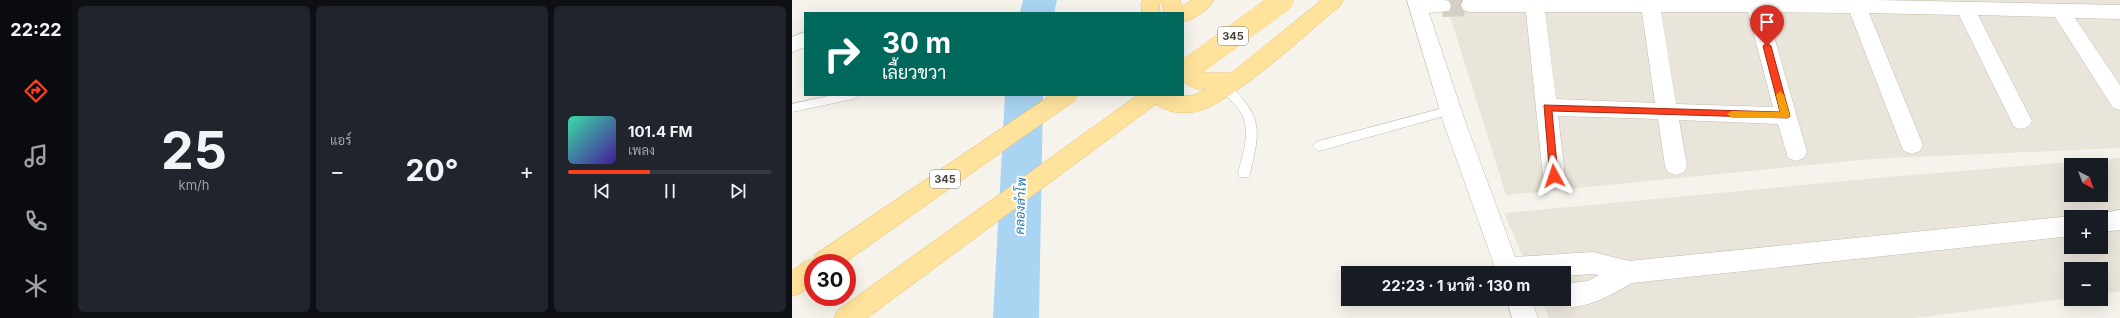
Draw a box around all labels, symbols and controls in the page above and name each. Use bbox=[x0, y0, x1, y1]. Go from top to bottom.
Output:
pin bbox=[1750, 5, 1784, 46]
icon: arrive bbox=[1756, 11, 1778, 33]
text: 22:22 bbox=[10, 19, 62, 40]
text: 30 m bbox=[882, 26, 951, 60]
road number: 345 bbox=[1218, 27, 1248, 45]
icon: right bbox=[816, 28, 868, 80]
text: เลี้ยวขวา bbox=[882, 62, 946, 83]
icon: directions bbox=[22, 77, 50, 105]
text: 25 bbox=[161, 119, 227, 182]
text: 101.4 FM bbox=[628, 122, 693, 141]
text: แอร์ bbox=[330, 132, 351, 148]
icon: music bbox=[22, 142, 50, 170]
text: เพลง bbox=[628, 142, 655, 158]
text: 20° bbox=[406, 152, 458, 188]
position arrow bbox=[1533, 155, 1575, 197]
text: − bbox=[330, 158, 345, 184]
text: + bbox=[519, 158, 534, 184]
north arrow bbox=[2064, 158, 2108, 202]
map controls bbox=[2064, 158, 2108, 306]
road number: 345 bbox=[930, 170, 960, 188]
text: km/h bbox=[179, 177, 209, 193]
water label: คลองลำโพ bbox=[1011, 177, 1029, 235]
icon: previous bbox=[591, 180, 613, 202]
icon: pause bbox=[659, 180, 681, 202]
icon: next bbox=[727, 180, 749, 202]
icon: phone bbox=[22, 207, 50, 235]
button: + bbox=[2064, 210, 2108, 254]
speed limit sign: 30 bbox=[804, 254, 856, 306]
button: − bbox=[2064, 262, 2108, 306]
icon: climate bbox=[22, 272, 50, 300]
text: 22:23 · 1 นาที · 130 m bbox=[1382, 276, 1530, 295]

